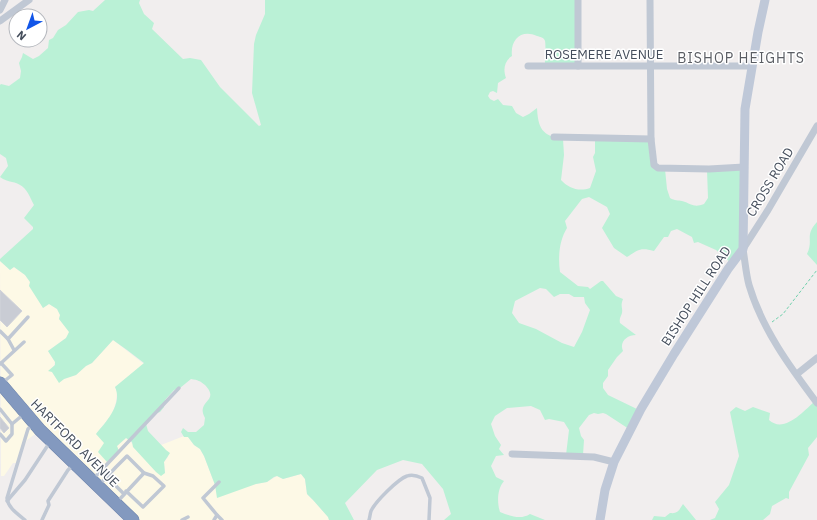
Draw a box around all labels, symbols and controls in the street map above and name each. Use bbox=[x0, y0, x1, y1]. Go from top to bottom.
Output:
north arrow bbox=[8, 8, 48, 48]
text: N bbox=[14, 28, 29, 43]
street label: ROSEMERE AVENUE bbox=[545, 46, 663, 63]
district label: BISHOP HEIGHTS bbox=[677, 49, 805, 67]
street label: CROSS ROAD bbox=[743, 144, 797, 220]
street label: BISHOP HILL ROAD bbox=[657, 243, 735, 349]
street label: HARTFORD AVENUE bbox=[27, 395, 123, 491]

